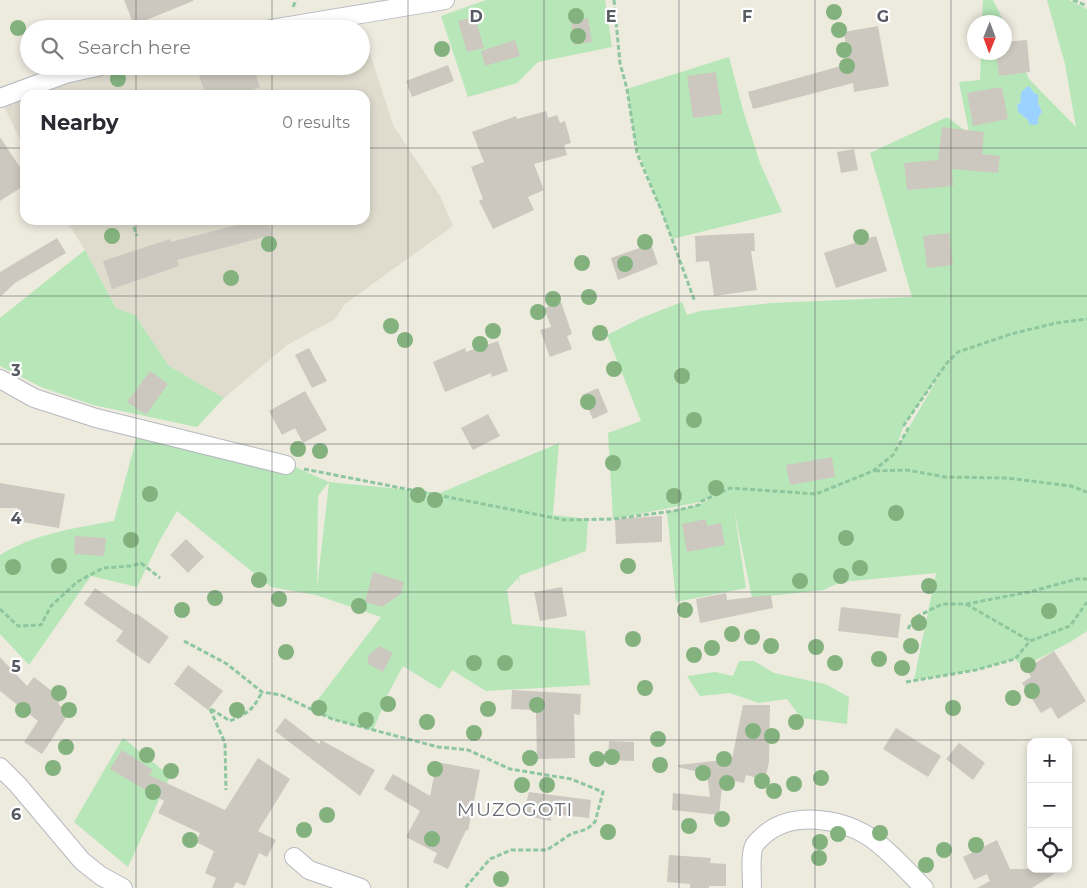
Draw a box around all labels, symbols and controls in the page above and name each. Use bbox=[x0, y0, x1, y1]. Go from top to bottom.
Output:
text: D bbox=[469, 7, 483, 26]
text: E bbox=[606, 7, 616, 26]
text: F bbox=[742, 7, 752, 26]
text: G bbox=[877, 7, 889, 26]
north arrow bbox=[967, 15, 1012, 60]
search box bbox=[20, 20, 370, 75]
icon: search bbox=[38, 34, 66, 62]
text: Search here bbox=[78, 36, 191, 59]
text: Nearby bbox=[40, 110, 119, 135]
text: 0 results bbox=[282, 113, 350, 132]
text: 3 bbox=[10, 361, 21, 380]
text: 4 bbox=[10, 509, 22, 528]
text: 5 bbox=[11, 657, 21, 676]
map controls bbox=[1027, 738, 1072, 873]
button: + bbox=[1027, 738, 1072, 783]
button: − bbox=[1027, 783, 1072, 828]
district label: MUZOGOTI bbox=[457, 798, 573, 821]
text: 6 bbox=[11, 805, 21, 824]
button: locate bbox=[1027, 828, 1072, 873]

